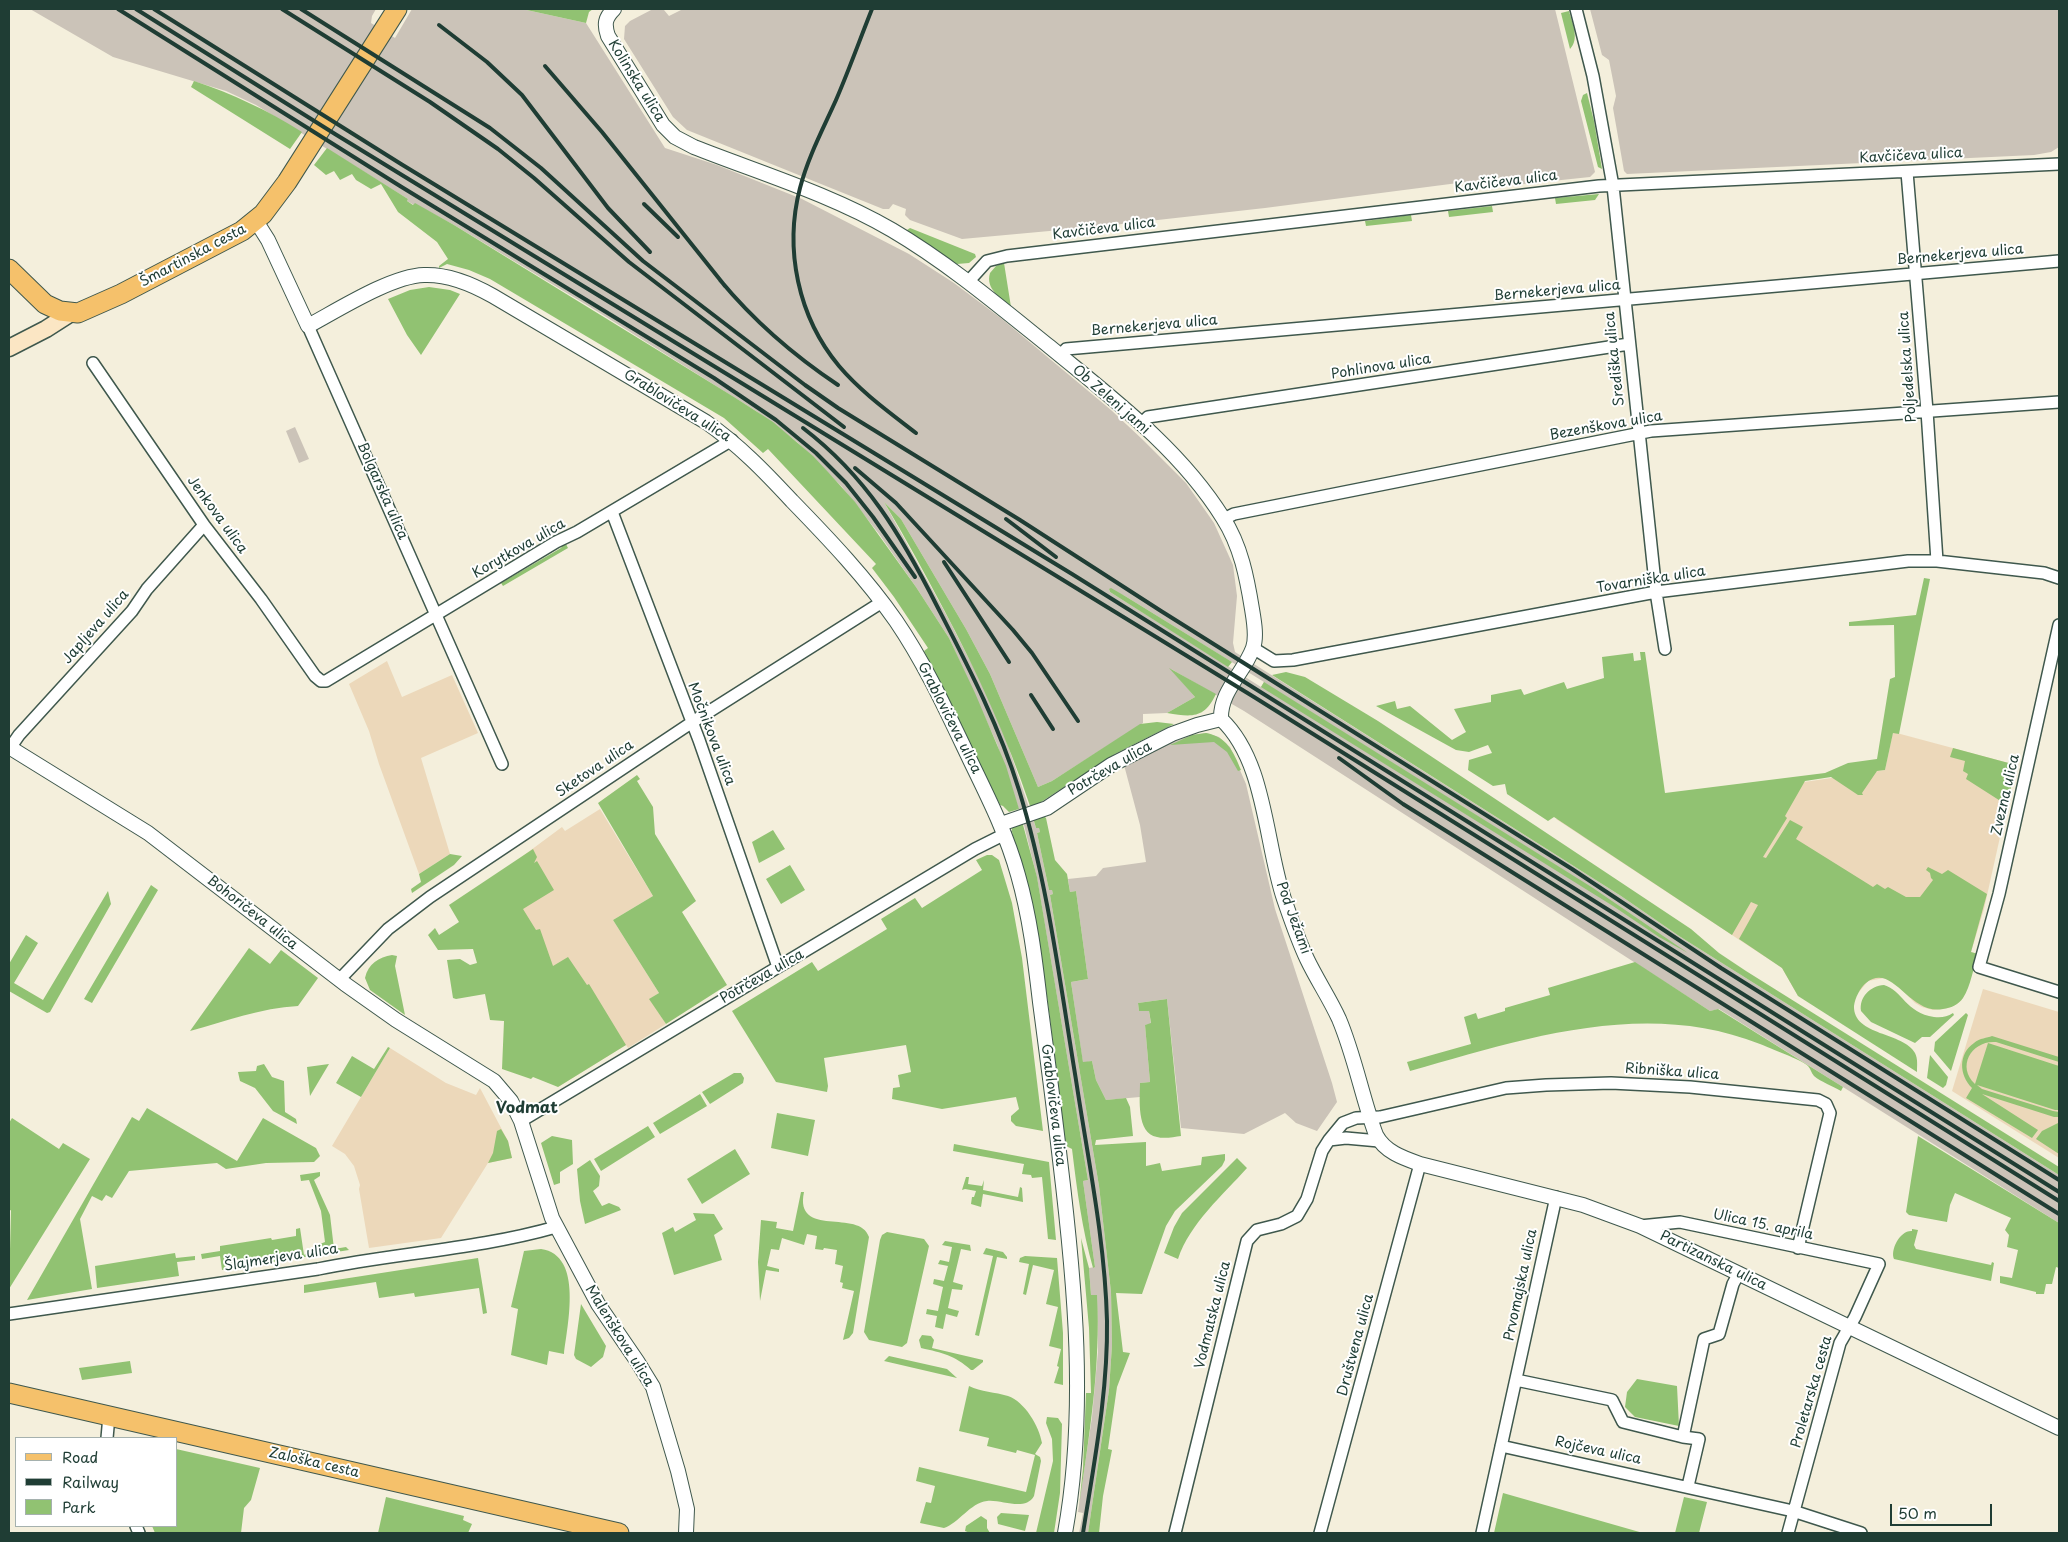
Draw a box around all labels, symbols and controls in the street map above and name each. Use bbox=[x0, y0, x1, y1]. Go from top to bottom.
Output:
street label: Kolinska ulica bbox=[604, 37, 668, 125]
street label: Kavčičeva ulica bbox=[1859, 145, 1963, 167]
street label: Kavčičeva ulica bbox=[1454, 167, 1558, 197]
street label: Kavčičeva ulica bbox=[1052, 214, 1156, 244]
street label: Šmartinska cesta bbox=[137, 221, 249, 291]
street label: Bernekerjeva ulica bbox=[1896, 241, 2024, 269]
street label: Bernekerjeva ulica bbox=[1493, 277, 1621, 305]
street label: Središka ulica bbox=[1602, 311, 1628, 407]
street label: Poljedelska ulica bbox=[1896, 311, 1920, 423]
street label: Bernekerjeva ulica bbox=[1090, 312, 1218, 340]
street label: Pohlinova ulica bbox=[1330, 351, 1432, 383]
street label: Ob Zeleni jami bbox=[1069, 362, 1153, 438]
street label: Grablovičeva ulica bbox=[620, 366, 734, 446]
street label: Bezenškova ulica bbox=[1548, 408, 1664, 444]
street label: Bolgarska ulica bbox=[353, 440, 411, 542]
street label: Jenkova ulica bbox=[183, 473, 251, 557]
street label: Korytkova ulica bbox=[470, 516, 568, 582]
street label: Tovarniška ulica bbox=[1595, 563, 1707, 597]
street label: Japljeva ulica bbox=[59, 587, 133, 667]
street label: Grablovičeva ulica bbox=[914, 659, 984, 777]
street label: Močnikova ulica bbox=[684, 680, 738, 788]
street label: Sketova ulica bbox=[553, 737, 637, 801]
street label: Potrčeva ulica bbox=[1065, 738, 1155, 800]
street label: Zvezna ulica bbox=[1989, 753, 2023, 837]
street label: Bohoričeva ulica bbox=[203, 872, 301, 954]
street label: Pod Ježami bbox=[1272, 879, 1314, 957]
street label: Potrčeva ulica bbox=[717, 946, 807, 1008]
street label: Grablovičeva ulica bbox=[1037, 1043, 1069, 1167]
street label: Ribniška ulica bbox=[1624, 1060, 1720, 1084]
district label: Vodmat bbox=[496, 1099, 558, 1119]
street label: Ulica 15. aprila bbox=[1711, 1206, 1815, 1244]
street label: Prvomajska ulica bbox=[1501, 1228, 1541, 1342]
street label: Partizanska ulica bbox=[1657, 1228, 1769, 1294]
street label: Šlajmerjeva ulica bbox=[223, 1241, 339, 1275]
street label: Vodmatska ulica bbox=[1192, 1259, 1234, 1371]
street label: Malenškova ulica bbox=[581, 1282, 657, 1390]
street label: Društvena ulica bbox=[1334, 1292, 1378, 1398]
street label: Proletarska cesta bbox=[1788, 1334, 1836, 1450]
street label: Rojčeva ulica bbox=[1553, 1434, 1643, 1468]
legend bbox=[15, 1437, 178, 1527]
street label: Zaloška cesta bbox=[267, 1444, 361, 1482]
text: Road bbox=[62, 1445, 98, 1468]
text: Railway bbox=[62, 1470, 119, 1493]
scale bar bbox=[1893, 1494, 1996, 1526]
text: Park bbox=[62, 1495, 96, 1518]
text: 50 m bbox=[1898, 1501, 1937, 1524]

